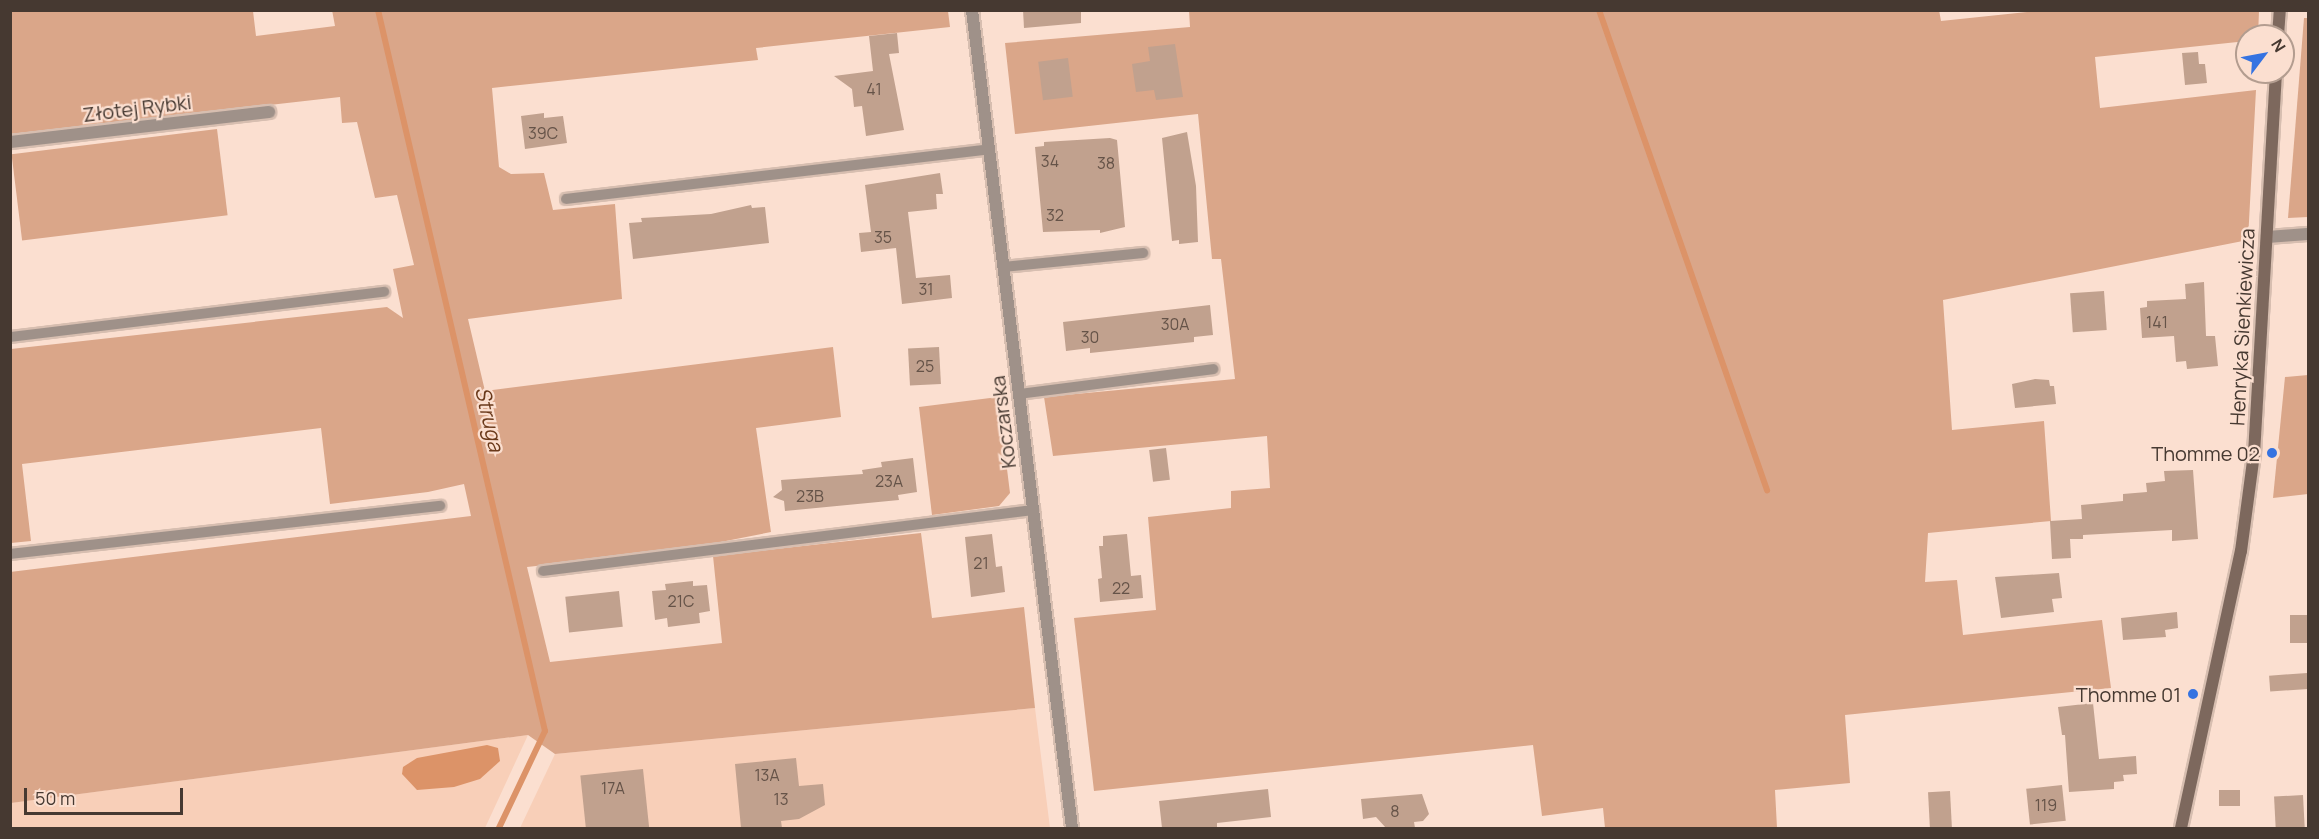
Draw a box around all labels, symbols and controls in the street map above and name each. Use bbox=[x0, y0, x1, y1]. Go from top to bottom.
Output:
north arrow bbox=[2235, 24, 2295, 84]
text: N bbox=[2266, 35, 2291, 56]
house number: 41 bbox=[866, 79, 882, 99]
street label: Złotej Rybki bbox=[81, 89, 193, 127]
house number: 39C bbox=[528, 123, 558, 143]
house number: 34 bbox=[1041, 151, 1059, 171]
house number: 38 bbox=[1097, 153, 1115, 173]
house number: 32 bbox=[1046, 205, 1064, 225]
house number: 35 bbox=[874, 227, 892, 247]
street label: Henryka Sienkiewicza bbox=[2225, 228, 2259, 426]
house number: 31 bbox=[918, 279, 934, 299]
house number: 141 bbox=[2146, 312, 2168, 332]
house number: 30A bbox=[1161, 314, 1189, 334]
house number: 30 bbox=[1081, 327, 1099, 347]
house number: 25 bbox=[916, 356, 934, 376]
street label: Koczarska bbox=[985, 374, 1021, 470]
water label: Struga bbox=[470, 384, 510, 454]
place label: Thomme 02 bbox=[2151, 441, 2260, 465]
marker: Thomme 02 bbox=[2265, 446, 2279, 460]
house number: 23A bbox=[875, 471, 903, 491]
house number: 23B bbox=[796, 486, 824, 506]
house number: 21 bbox=[973, 553, 989, 573]
house number: 22 bbox=[1112, 578, 1130, 598]
house number: 21C bbox=[668, 591, 694, 611]
place label: Thomme 01 bbox=[2076, 682, 2181, 706]
marker: Thomme 01 bbox=[2186, 687, 2200, 701]
house number: 13A bbox=[754, 765, 780, 785]
scale bar bbox=[27, 776, 186, 814]
house number: 17A bbox=[601, 778, 625, 798]
text: 50 m bbox=[35, 786, 75, 810]
house number: 13 bbox=[773, 789, 789, 809]
house number: 119 bbox=[2035, 795, 2057, 815]
house number: 8 bbox=[1390, 801, 1400, 821]

